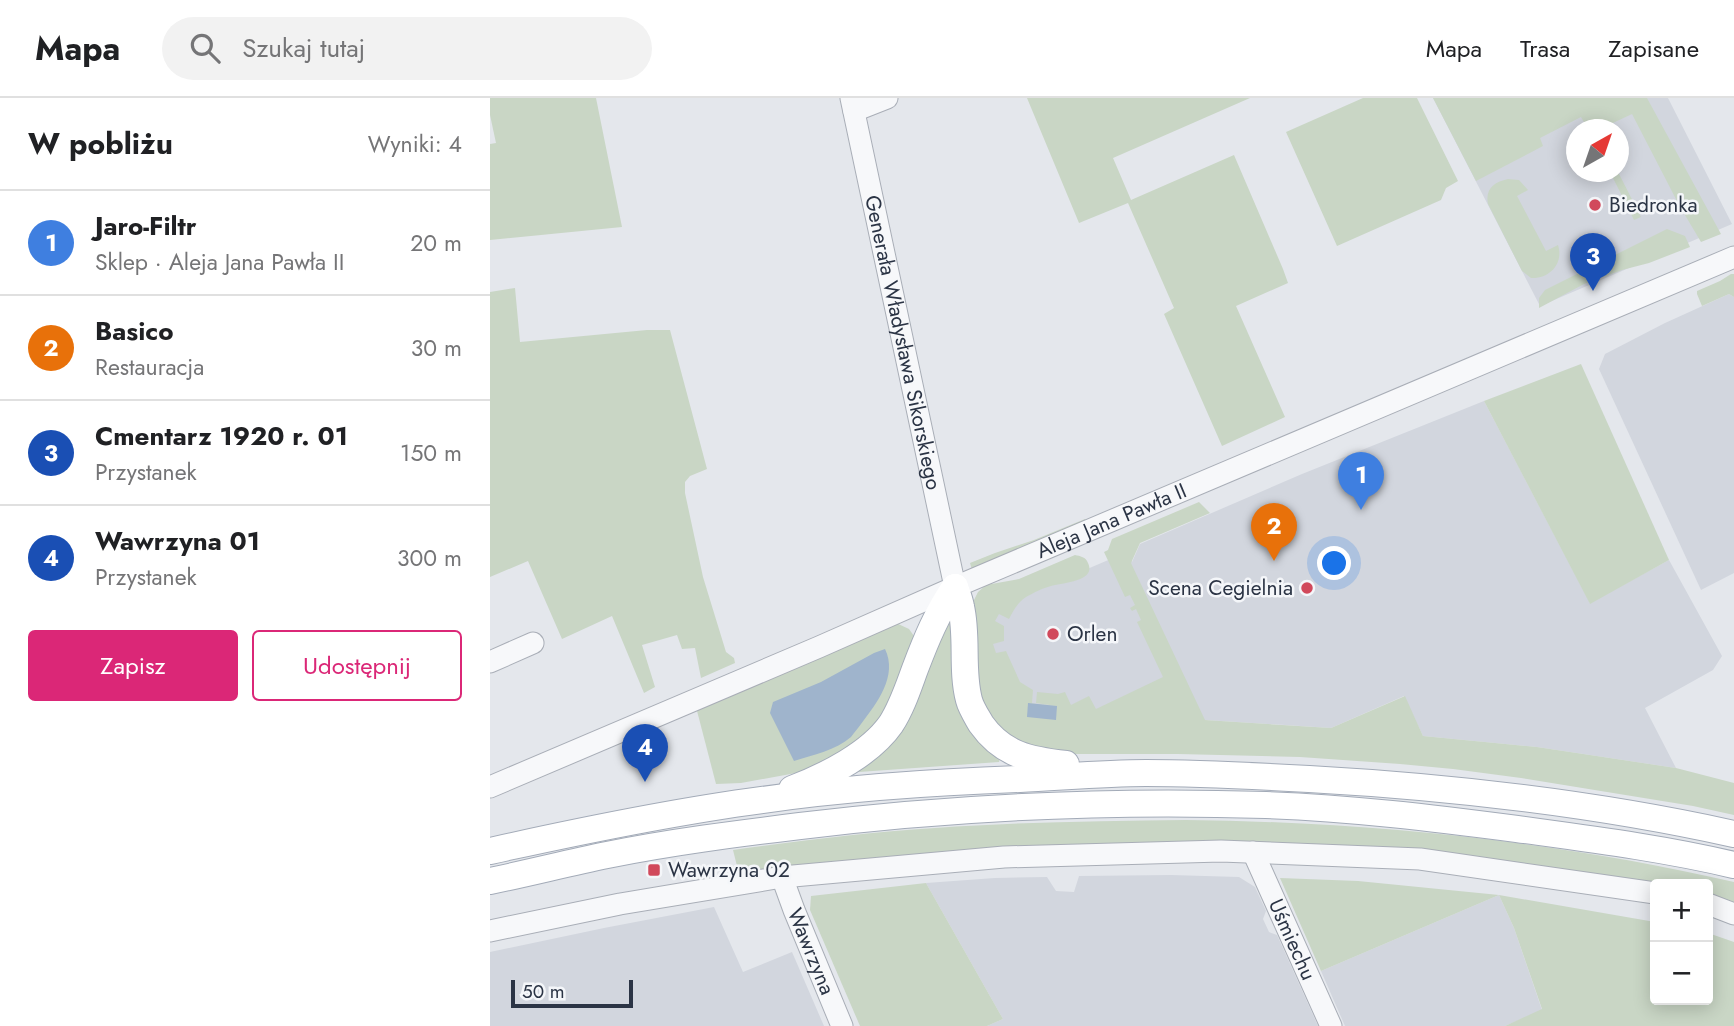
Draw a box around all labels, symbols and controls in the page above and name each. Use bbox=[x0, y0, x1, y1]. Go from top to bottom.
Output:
search box bbox=[162, 17, 652, 80]
text: Mapa bbox=[35, 25, 120, 72]
icon: search bbox=[186, 29, 224, 67]
text: Szukaj tutaj bbox=[242, 29, 365, 67]
text: Mapa bbox=[1426, 31, 1482, 66]
text: Trasa bbox=[1520, 31, 1570, 66]
text: Zapisane bbox=[1608, 31, 1699, 66]
north arrow bbox=[1566, 119, 1629, 182]
text: W pobliżu bbox=[28, 122, 173, 165]
text: Wyniki: 4 bbox=[368, 127, 462, 161]
place label: Biedronka bbox=[1609, 190, 1698, 220]
street label: Generała Władysława Sikorskiego bbox=[857, 192, 949, 493]
marker: Biedronka bbox=[1587, 197, 1603, 213]
text: Jaro-Filtr bbox=[95, 207, 197, 245]
text: 1 bbox=[45, 226, 57, 260]
text: 20 m bbox=[410, 226, 462, 260]
pin: 3 bbox=[1570, 233, 1616, 291]
text: Sklep · Aleja Jana Pawła II bbox=[95, 245, 344, 279]
text: Basico bbox=[95, 312, 174, 350]
text: 2 bbox=[43, 331, 59, 365]
text: 30 m bbox=[411, 331, 462, 365]
text: Restauracja bbox=[95, 350, 204, 384]
text: Cmentarz 1920 r. 01 bbox=[95, 417, 348, 455]
text: 3 bbox=[44, 436, 58, 470]
text: 150 m bbox=[400, 436, 462, 470]
pin: 1 bbox=[1338, 452, 1384, 510]
text: Przystanek bbox=[95, 455, 197, 489]
street label: Aleja Jana Pawła II bbox=[1032, 476, 1191, 566]
pin: 2 bbox=[1251, 503, 1297, 561]
text: Wawrzyna 01 bbox=[95, 522, 260, 560]
text: 4 bbox=[43, 541, 59, 575]
text: 300 m bbox=[397, 541, 462, 575]
your location bbox=[1317, 546, 1351, 580]
text: Przystanek bbox=[95, 560, 197, 594]
place label: Scena Cegielnia bbox=[1148, 573, 1293, 603]
marker: Scena Cegielnia bbox=[1299, 580, 1315, 596]
place label: Orlen bbox=[1067, 619, 1117, 649]
marker: Orlen bbox=[1045, 626, 1061, 642]
button: Zapisz bbox=[28, 630, 238, 701]
button: Udostępnij bbox=[252, 630, 462, 701]
pin: 4 bbox=[622, 724, 668, 782]
place label: Wawrzyna 02 bbox=[668, 855, 790, 885]
marker: Wawrzyna 02 bbox=[646, 862, 662, 878]
map controls bbox=[1650, 879, 1713, 1005]
button: + bbox=[1650, 879, 1713, 942]
street label: Uśmiechu bbox=[1261, 894, 1324, 985]
street label: Wawrzyna bbox=[780, 904, 842, 999]
button: − bbox=[1650, 942, 1713, 1005]
scale bar bbox=[511, 977, 634, 1009]
text: 50 m bbox=[522, 978, 565, 1005]

